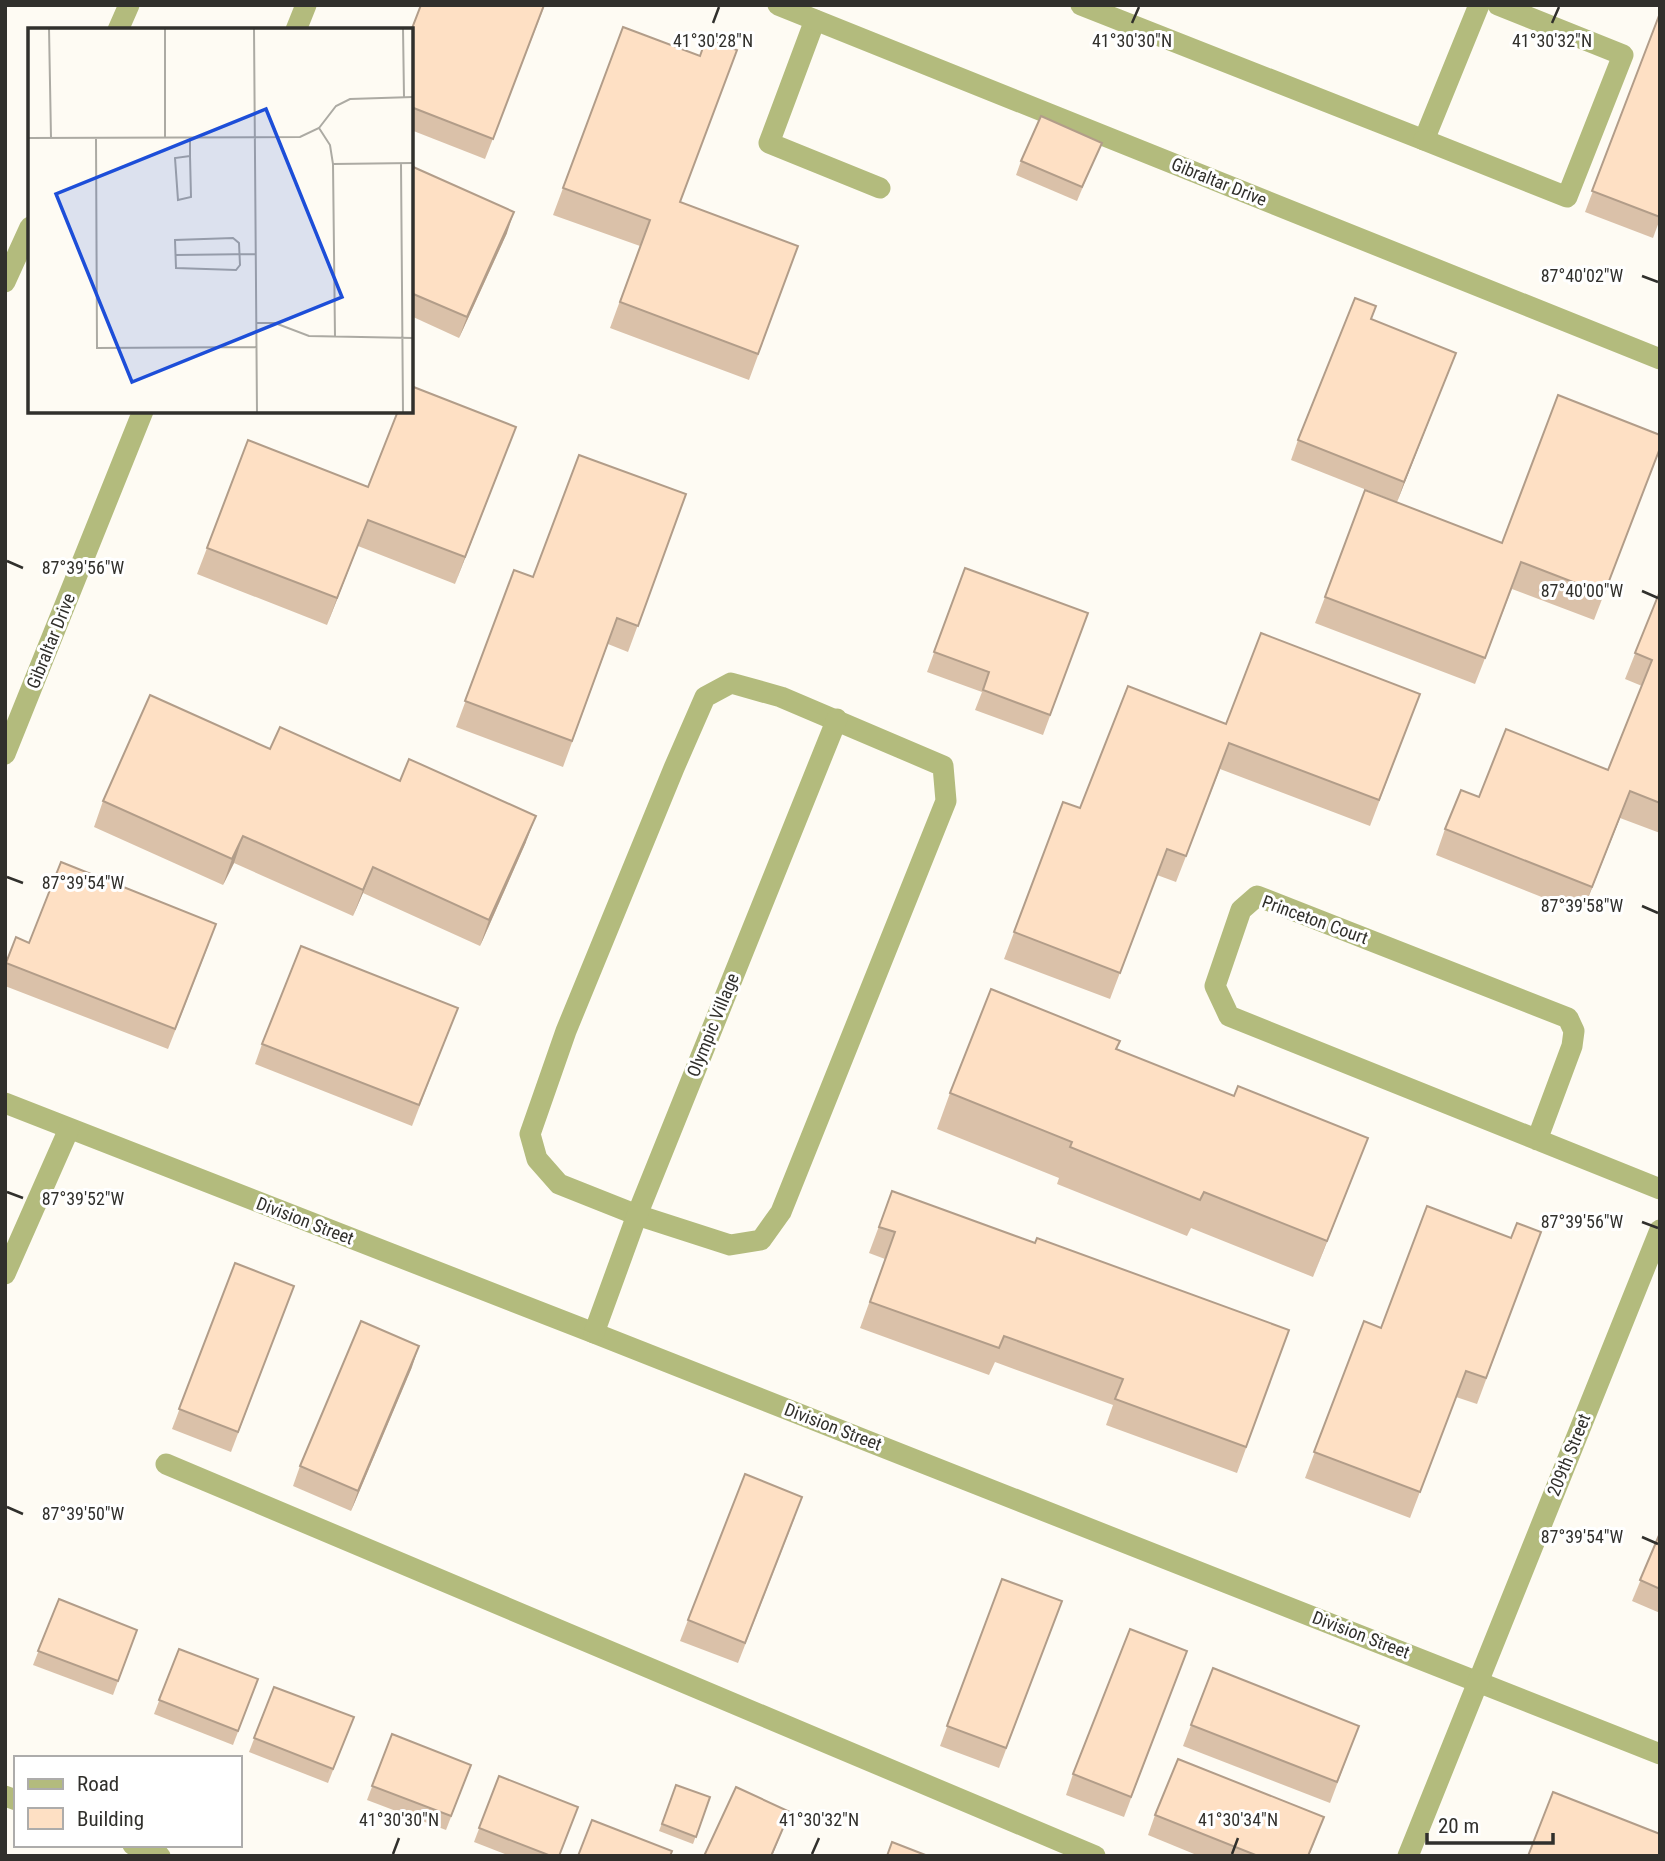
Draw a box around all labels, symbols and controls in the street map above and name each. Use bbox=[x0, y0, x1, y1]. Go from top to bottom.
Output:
inset map bbox=[28, 28, 413, 413]
text: 41°30'28"N bbox=[673, 30, 753, 51]
text: 41°30'30"N bbox=[1092, 30, 1172, 51]
text: 41°30'32"N bbox=[1512, 30, 1592, 51]
street label: Gibraltar Drive bbox=[1168, 153, 1270, 210]
text: 87°40'02"W bbox=[1541, 265, 1624, 286]
text: 87°39'56"W bbox=[42, 557, 125, 578]
text: 87°40'00"W bbox=[1541, 580, 1624, 601]
street label: Gibraltar Drive bbox=[22, 590, 79, 692]
text: 87°39'54"W bbox=[42, 872, 125, 893]
street label: Princeton Court bbox=[1259, 891, 1371, 948]
text: 87°39'58"W bbox=[1541, 895, 1624, 916]
street label: Olympic Village bbox=[682, 970, 743, 1080]
text: 87°39'52"W bbox=[42, 1188, 125, 1209]
street label: Division Street bbox=[254, 1192, 357, 1249]
text: 87°39'56"W bbox=[1541, 1211, 1624, 1232]
street label: Division Street bbox=[782, 1398, 885, 1455]
street label: 209th Street bbox=[1543, 1411, 1595, 1499]
text: 87°39'50"W bbox=[42, 1503, 125, 1524]
text: 87°39'54"W bbox=[1541, 1526, 1624, 1547]
street label: Division Street bbox=[1310, 1606, 1413, 1663]
legend bbox=[14, 1756, 242, 1847]
text: Road bbox=[77, 1772, 119, 1796]
scale bar bbox=[1427, 1801, 1553, 1845]
text: Building bbox=[77, 1807, 144, 1831]
text: 41°30'30"N bbox=[359, 1809, 439, 1830]
text: 41°30'32"N bbox=[779, 1809, 859, 1830]
text: 41°30'34"N bbox=[1198, 1809, 1278, 1830]
text: 20 m bbox=[1438, 1814, 1479, 1838]

